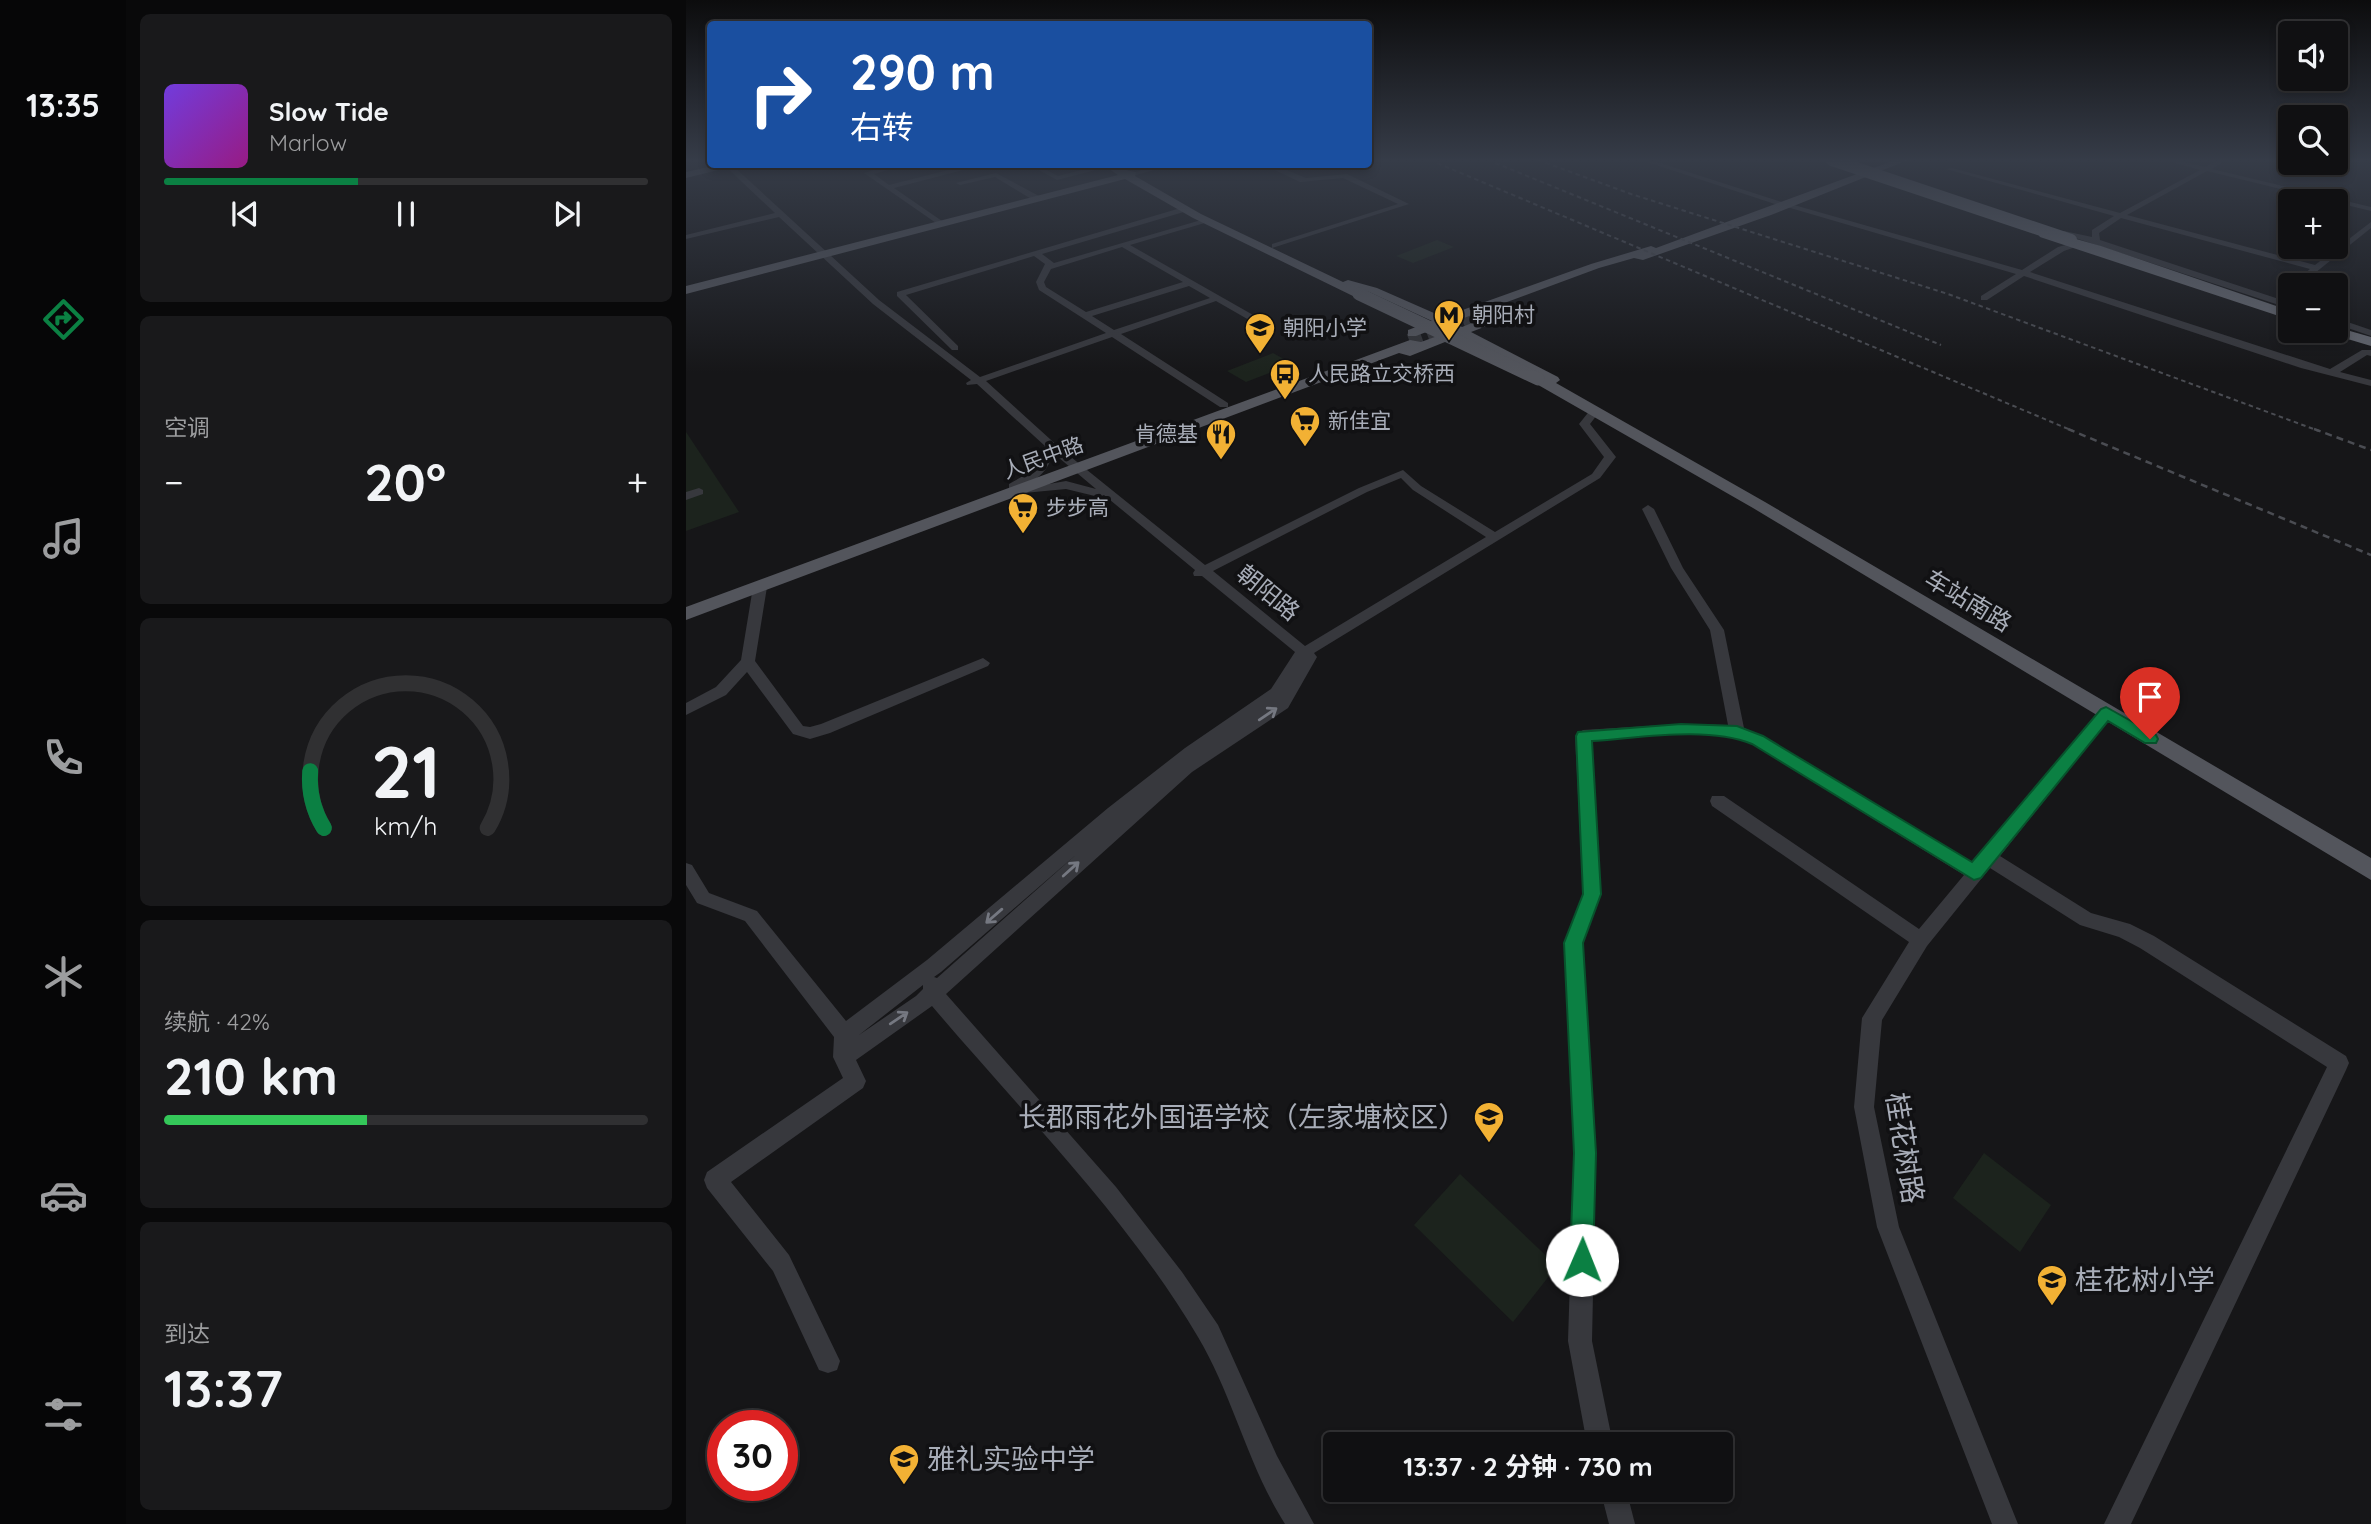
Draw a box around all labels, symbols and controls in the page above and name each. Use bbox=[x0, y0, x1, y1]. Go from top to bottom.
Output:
map controls bbox=[2278, 21, 2348, 343]
button: sound bbox=[2278, 21, 2348, 91]
text: 290 m bbox=[850, 41, 995, 102]
icon: right bbox=[735, 49, 826, 140]
text: 13:35 bbox=[26, 85, 100, 125]
text: Slow Tide bbox=[269, 95, 389, 128]
button: search bbox=[2278, 105, 2348, 175]
text: 右转 bbox=[850, 107, 914, 147]
text: Marlow bbox=[269, 128, 347, 157]
button: + bbox=[2278, 189, 2348, 259]
icon: previous bbox=[226, 195, 264, 233]
icon: pause bbox=[387, 195, 425, 233]
icon: next bbox=[548, 195, 586, 233]
button: − bbox=[2278, 273, 2348, 343]
icon: directions bbox=[39, 295, 88, 344]
metro station icon: 朝阳村 bbox=[1432, 298, 1466, 342]
place label: 朝阳村 bbox=[1472, 301, 1535, 327]
school or university icon: 朝阳小学 bbox=[1243, 311, 1277, 355]
place label: 朝阳小学 bbox=[1283, 314, 1367, 340]
bus stop icon: 人民路立交桥西 bbox=[1268, 357, 1302, 401]
place label: 人民路立交桥西 bbox=[1308, 360, 1455, 386]
supermarket icon: 新佳宜 bbox=[1288, 404, 1322, 448]
place label: 新佳宜 bbox=[1328, 407, 1391, 433]
text: 空调 bbox=[164, 413, 210, 442]
restaurant icon: 肯德基 bbox=[1204, 417, 1238, 461]
place label: 肯德基 bbox=[1135, 420, 1198, 446]
street label: 人民中路 bbox=[999, 430, 1087, 484]
text: 20° bbox=[364, 449, 446, 514]
text: − bbox=[164, 458, 184, 506]
text: + bbox=[627, 458, 648, 506]
supermarket icon: 步步高 bbox=[1006, 491, 1040, 535]
place label: 步步高 bbox=[1046, 494, 1109, 520]
icon: music bbox=[39, 514, 88, 563]
street label: 朝阳路 bbox=[1231, 558, 1306, 627]
street label: 车站南路 bbox=[1920, 563, 2017, 638]
pin bbox=[2120, 667, 2180, 739]
icon: arrive bbox=[2131, 678, 2169, 716]
one-way arrow bbox=[1258, 706, 1278, 720]
text: 21 bbox=[371, 725, 441, 816]
icon: phone bbox=[39, 733, 88, 782]
text: km/h bbox=[374, 810, 438, 841]
one-way arrow bbox=[1062, 861, 1080, 877]
one-way arrow bbox=[985, 908, 1003, 924]
icon: climate bbox=[39, 952, 88, 1001]
text: 续航 · 42% bbox=[164, 1007, 270, 1036]
one-way arrow bbox=[889, 1011, 908, 1025]
text: 210 km bbox=[164, 1043, 338, 1108]
street label: 桂花树路 bbox=[1879, 1090, 1932, 1206]
place label: 长郡雨花外国语学校（左家塘校区） bbox=[1018, 1099, 1466, 1134]
school or university icon: 长郡雨花外国语学校（左家塘校区） bbox=[1472, 1100, 1506, 1144]
icon: car bbox=[39, 1171, 88, 1220]
position arrow bbox=[1545, 1223, 1619, 1297]
place label: 桂花树小学 bbox=[2075, 1262, 2215, 1297]
school or university icon: 桂花树小学 bbox=[2035, 1263, 2069, 1307]
text: 到达 bbox=[164, 1319, 210, 1348]
text: 13:37 bbox=[164, 1355, 283, 1420]
icon: filters bbox=[39, 1390, 88, 1439]
speed limit sign: 30 bbox=[707, 1410, 798, 1501]
place label: 雅礼实验中学 bbox=[927, 1441, 1095, 1476]
school or university icon: 雅礼实验中学 bbox=[887, 1442, 921, 1486]
text: 13:37 · 2 分钟 · 730 m bbox=[1403, 1450, 1653, 1483]

